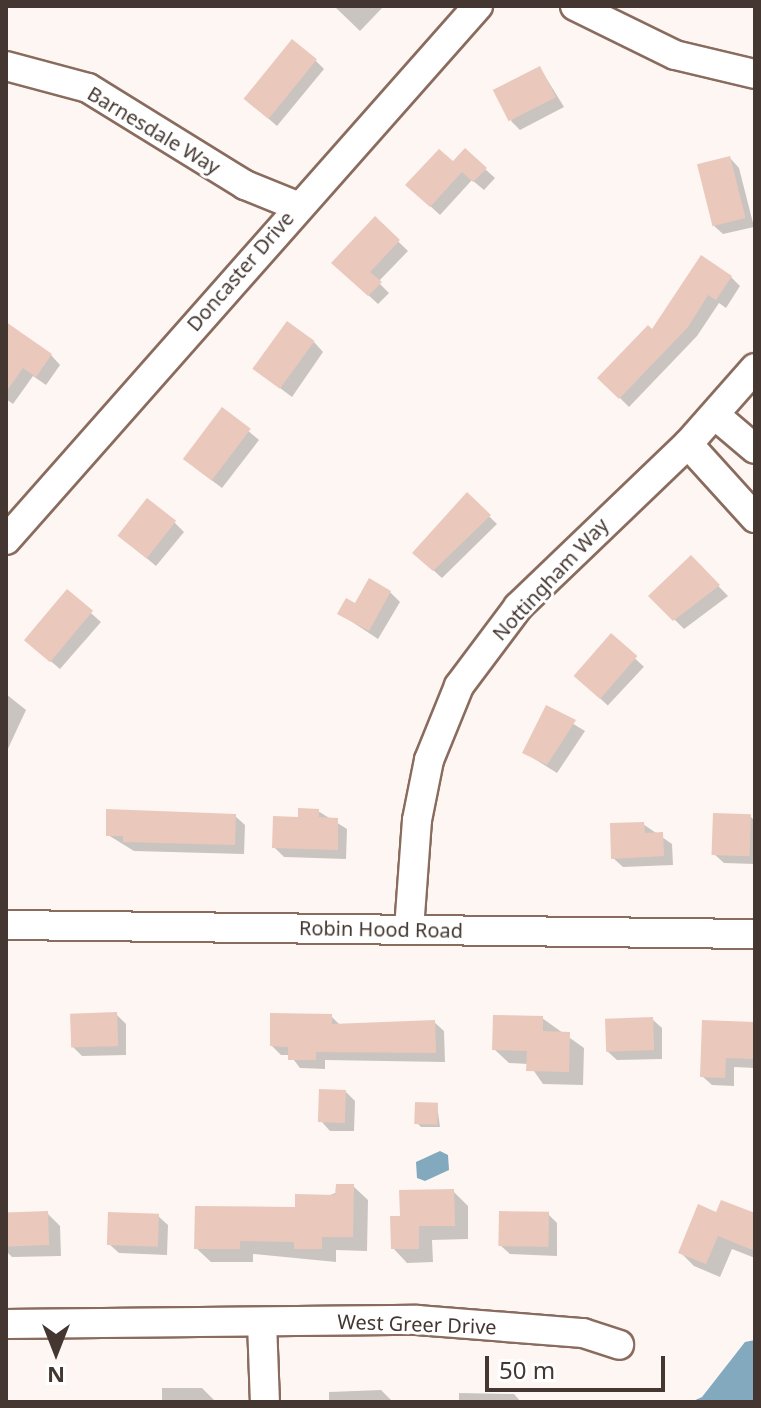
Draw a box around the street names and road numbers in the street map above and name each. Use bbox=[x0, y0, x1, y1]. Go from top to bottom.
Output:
street label: Barnesdale Way bbox=[83, 81, 225, 179]
street label: Doncaster Drive bbox=[181, 206, 299, 336]
street label: Nottingham Way bbox=[487, 513, 613, 645]
street label: Robin Hood Road bbox=[299, 916, 463, 942]
street label: West Greer Drive bbox=[337, 1309, 497, 1339]

